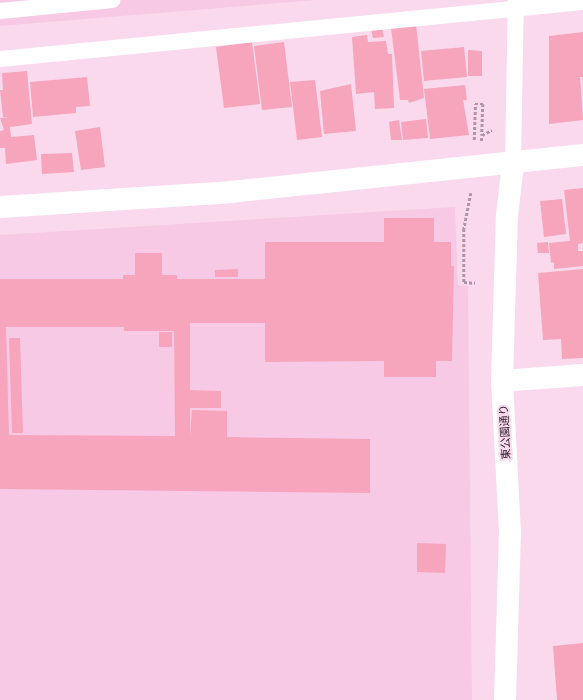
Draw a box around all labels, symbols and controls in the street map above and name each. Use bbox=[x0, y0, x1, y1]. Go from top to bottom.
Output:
street label: 東公園通り bbox=[497, 404, 513, 460]

